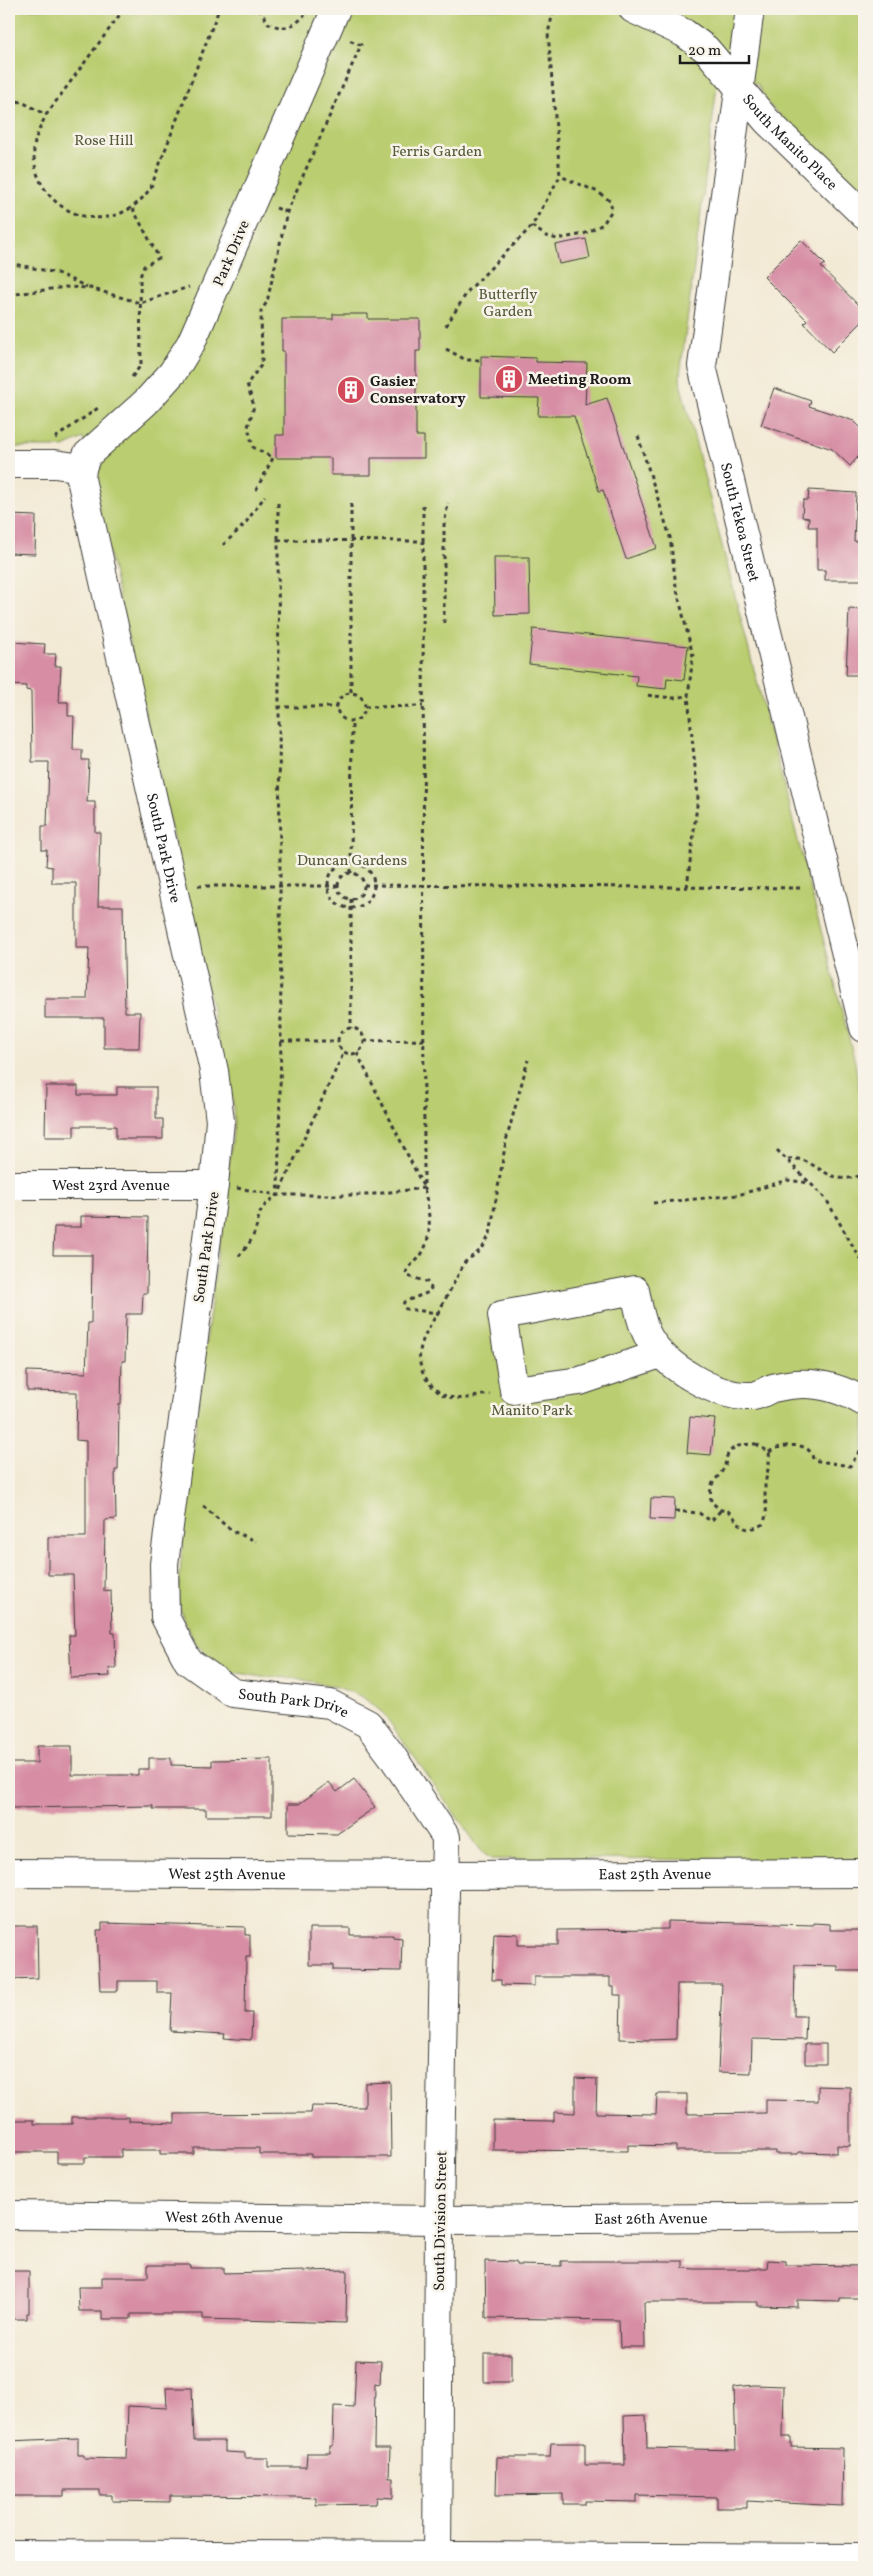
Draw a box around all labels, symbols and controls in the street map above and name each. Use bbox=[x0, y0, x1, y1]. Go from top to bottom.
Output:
scale bar bbox=[680, 32, 749, 64]
text: 20 m bbox=[688, 41, 721, 62]
street label: South Manito Place bbox=[737, 90, 841, 196]
park label: Rose Hill bbox=[74, 131, 134, 152]
park label: Ferris Garden bbox=[392, 142, 482, 163]
street label: Park Drive bbox=[209, 217, 256, 290]
park label: Butterfly Garden bbox=[479, 285, 537, 323]
building icon: Meeting Room bbox=[494, 364, 524, 394]
place label: Meeting Room bbox=[528, 370, 632, 391]
place label: Gasier Conservatory bbox=[370, 372, 466, 410]
building icon: Gasier Conservatory bbox=[336, 375, 366, 405]
street label: South Tekoa Street bbox=[714, 461, 763, 584]
street label: South Park Drive bbox=[140, 791, 185, 905]
park label: Duncan Gardens bbox=[297, 851, 407, 872]
street label: West 23rd Avenue bbox=[52, 1176, 170, 1197]
street label: South Park Drive bbox=[189, 1190, 226, 1304]
park label: Manito Park bbox=[491, 1401, 573, 1422]
street label: South Park Drive bbox=[237, 1685, 352, 1724]
street label: West 25th Avenue bbox=[168, 1865, 286, 1886]
street label: East 25th Avenue bbox=[599, 1865, 711, 1886]
street label: South Division Street bbox=[430, 2151, 453, 2291]
street label: West 26th Avenue bbox=[165, 2208, 283, 2230]
street label: East 26th Avenue bbox=[594, 2209, 708, 2231]

